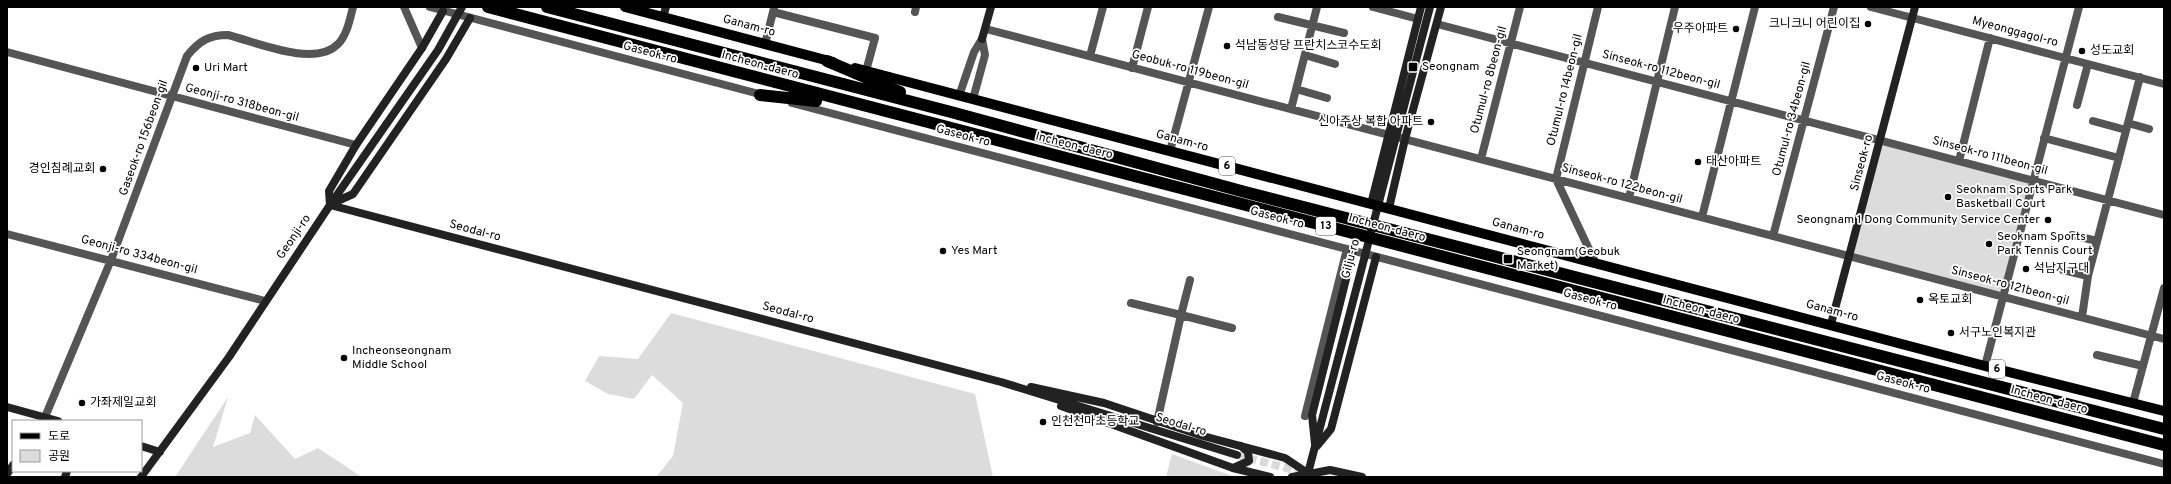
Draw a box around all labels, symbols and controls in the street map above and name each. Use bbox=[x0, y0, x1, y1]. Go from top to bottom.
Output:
street label: Ganam-ro bbox=[721, 11, 777, 41]
street label: Myeonggagol-ro bbox=[1970, 13, 2060, 51]
place label: 크니크니 어린이집 bbox=[1769, 16, 1860, 32]
marker: 크니크니 어린이집 bbox=[1863, 19, 1873, 29]
place label: 우주아파트 bbox=[1673, 21, 1728, 37]
street label: Otumul-ro 8beon-gil bbox=[1467, 24, 1511, 136]
marker: 우주아파트 bbox=[1731, 24, 1741, 34]
street label: Otumul-ro 14beon-gil bbox=[1543, 32, 1587, 148]
street label: Gaseok-ro bbox=[621, 38, 679, 68]
place label: 석남동성당 프란치스코수도회 bbox=[1235, 38, 1381, 54]
marker: 석남동성당 프란치스코수도회 bbox=[1222, 41, 1232, 51]
place label: 성도교회 bbox=[2090, 43, 2134, 59]
marker: 성도교회 bbox=[2077, 46, 2087, 56]
street label: Incheon-daero bbox=[720, 47, 801, 83]
street label: Geobuk-ro 119beon-gil bbox=[1130, 47, 1250, 93]
street label: Sinseok-ro 112beon-gil bbox=[1600, 47, 1722, 93]
place label: Seongnam bbox=[1422, 59, 1480, 75]
place label: Uri Mart bbox=[204, 60, 248, 76]
street label: Otumul-ro 34beon-gil bbox=[1769, 60, 1815, 178]
marker: Seongnam bbox=[1407, 61, 1419, 73]
marker: Uri Mart bbox=[191, 63, 201, 73]
street label: Gaseok-ro 156beon-gil bbox=[116, 78, 172, 198]
street label: Geonji-ro 318beon-gil bbox=[183, 80, 301, 126]
place label: 신아주상 복합 아파트 bbox=[1318, 114, 1423, 130]
marker: 신아주상 복합 아파트 bbox=[1426, 117, 1436, 127]
street label: Gaseok-ro bbox=[934, 121, 992, 151]
street label: Ganam-ro bbox=[1154, 126, 1210, 156]
street label: Incheon-daero bbox=[1034, 129, 1115, 163]
street label: Sinseok-ro bbox=[1847, 133, 1877, 193]
street label: Sinseok-ro 111beon-gil bbox=[1931, 133, 2049, 179]
place label: 태산아파트 bbox=[1706, 154, 1761, 170]
road number: 6 bbox=[1219, 157, 1235, 175]
marker: 태산아파트 bbox=[1693, 157, 1703, 167]
street label: Sinseok-ro 122beon-gil bbox=[1560, 160, 1684, 208]
place label: 경인침례교회 bbox=[29, 161, 95, 177]
marker: 경인침례교회 bbox=[98, 164, 108, 174]
place label: Seoknam Sports Park Basketball Court bbox=[1956, 182, 2072, 212]
marker: Seoknam Sports Park Basketball Court bbox=[1943, 192, 1953, 202]
street label: Gaseok-ro bbox=[1248, 203, 1306, 233]
street label: Incheon-daero bbox=[1347, 210, 1428, 246]
street label: Geonji-ro bbox=[273, 211, 315, 262]
place label: Seongnam 1 Dong Community Service Center bbox=[1797, 212, 2040, 228]
street label: Ganam-ro bbox=[1490, 214, 1546, 244]
marker: Seongnam 1 Dong Community Service Center bbox=[2043, 215, 2053, 225]
street label: Seodal-ro bbox=[448, 216, 503, 246]
road number: 13 bbox=[1316, 217, 1336, 235]
place label: Seoknam Sports Park Tennis Court bbox=[1997, 229, 2093, 259]
street label: Geonji-ro 334beon-gil bbox=[79, 232, 199, 278]
street label: Gilju-ro bbox=[1338, 237, 1364, 281]
marker: Seoknam Sports Park Tennis Court bbox=[1984, 239, 1994, 249]
place label: Yes Mart bbox=[951, 243, 997, 259]
place label: Seongnam(Geobuk Market) bbox=[1517, 244, 1620, 274]
marker: Yes Mart bbox=[938, 246, 948, 256]
marker: Seongnam(Geobuk Market) bbox=[1502, 253, 1514, 265]
place label: 석남지구대 bbox=[2034, 261, 2089, 277]
street label: Sinseok-ro 121beon-gil bbox=[1949, 263, 2071, 309]
marker: 석남지구대 bbox=[2021, 264, 2031, 274]
street label: Gaseok-ro bbox=[1561, 285, 1619, 315]
street label: Incheon-daero bbox=[1661, 292, 1742, 328]
place label: 옥토교회 bbox=[1928, 292, 1972, 308]
marker: 옥토교회 bbox=[1915, 295, 1925, 305]
street label: Ganam-ro bbox=[1804, 296, 1860, 326]
street label: Seodal-ro bbox=[761, 298, 816, 328]
place label: 서구노인복지관 bbox=[1959, 325, 2036, 341]
marker: 서구노인복지관 bbox=[1946, 328, 1956, 338]
place label: Incheonseongnam Middle School bbox=[352, 343, 451, 373]
marker: Incheonseongnam Middle School bbox=[339, 353, 349, 363]
road number: 6 bbox=[1989, 360, 2005, 378]
street label: Gaseok-ro bbox=[1874, 368, 1932, 398]
street label: Incheon-daero bbox=[2009, 382, 2090, 418]
place label: 가좌제일교회 bbox=[90, 395, 156, 411]
marker: 가좌제일교회 bbox=[77, 398, 87, 408]
street label: Seodal-ro bbox=[1154, 410, 1209, 440]
place label: 인천천마초등학교 bbox=[1051, 414, 1139, 430]
marker: 인천천마초등학교 bbox=[1038, 417, 1048, 427]
legend bbox=[12, 420, 142, 472]
text: 도로 bbox=[48, 429, 70, 445]
text: 공원 bbox=[48, 449, 70, 465]

